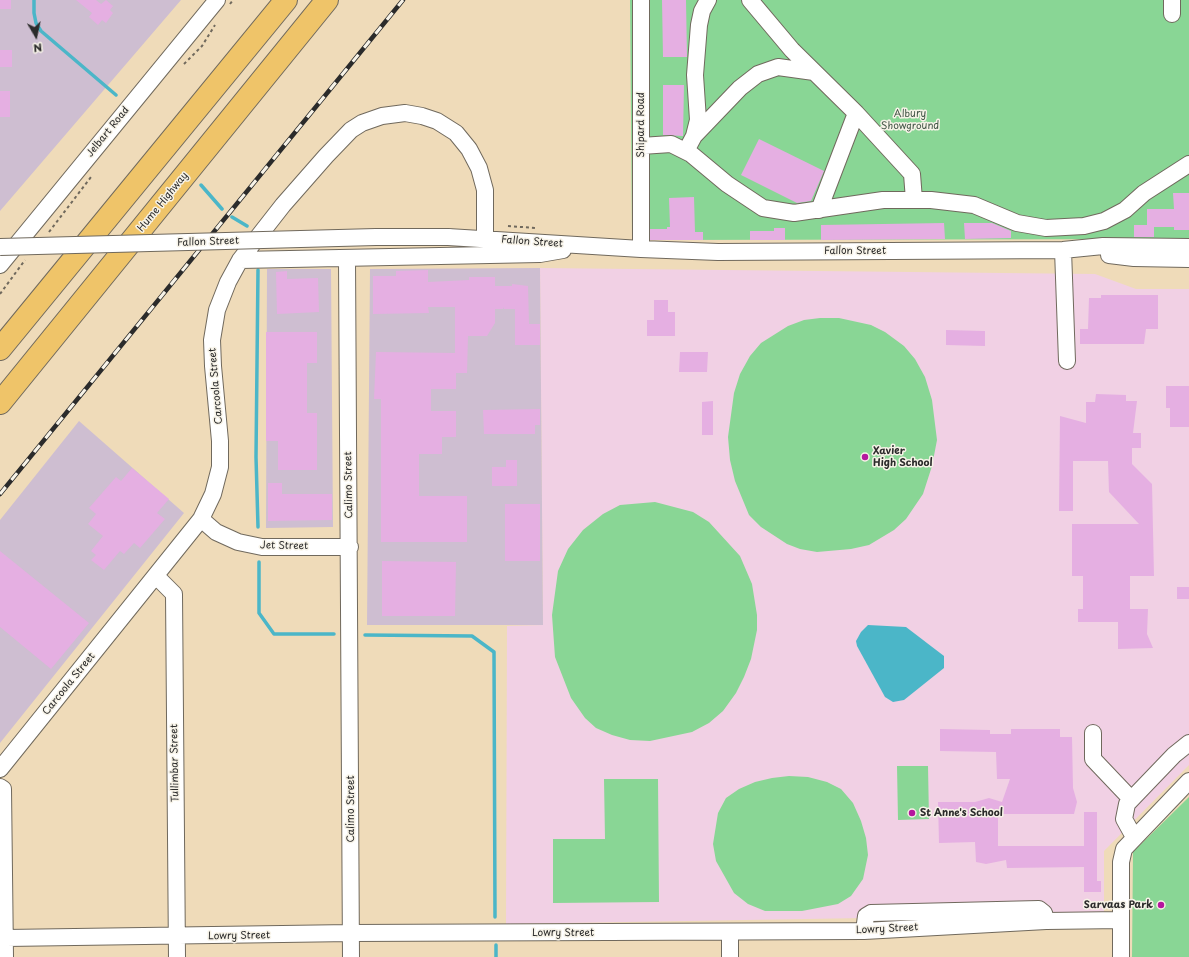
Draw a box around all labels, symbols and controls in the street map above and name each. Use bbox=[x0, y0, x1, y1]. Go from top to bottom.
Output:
north arrow bbox=[16, 16, 56, 56]
text: N bbox=[32, 39, 44, 57]
street label: Shipard Road bbox=[635, 92, 647, 158]
street label: Jelbart Road bbox=[84, 105, 132, 159]
park label: Albury Showground bbox=[881, 108, 939, 132]
street label: Hume Highway bbox=[135, 170, 191, 234]
street label: Fallon Street bbox=[501, 234, 563, 250]
street label: Fallon Street bbox=[177, 235, 239, 249]
street label: Fallon Street bbox=[824, 245, 886, 257]
street label: Carcoola Street bbox=[207, 347, 225, 425]
place label: Xavier High School bbox=[873, 445, 932, 468]
street label: Calimo Street bbox=[342, 451, 356, 519]
marker: Xavier High School bbox=[860, 452, 870, 462]
street label: Jet Street bbox=[260, 540, 308, 552]
street label: Carcoola Street bbox=[40, 650, 98, 718]
street label: Tullimbar Street bbox=[168, 724, 182, 802]
street label: Calimo Street bbox=[345, 775, 357, 843]
place label: St Anne's School bbox=[920, 807, 1003, 819]
marker: St Anne's School bbox=[907, 808, 917, 818]
place label: Sarvaas Park bbox=[1084, 899, 1153, 911]
marker: Sarvaas Park bbox=[1156, 900, 1166, 910]
street label: Lowry Street bbox=[856, 921, 918, 937]
street label: Lowry Street bbox=[532, 927, 594, 939]
street label: Lowry Street bbox=[208, 929, 270, 943]

